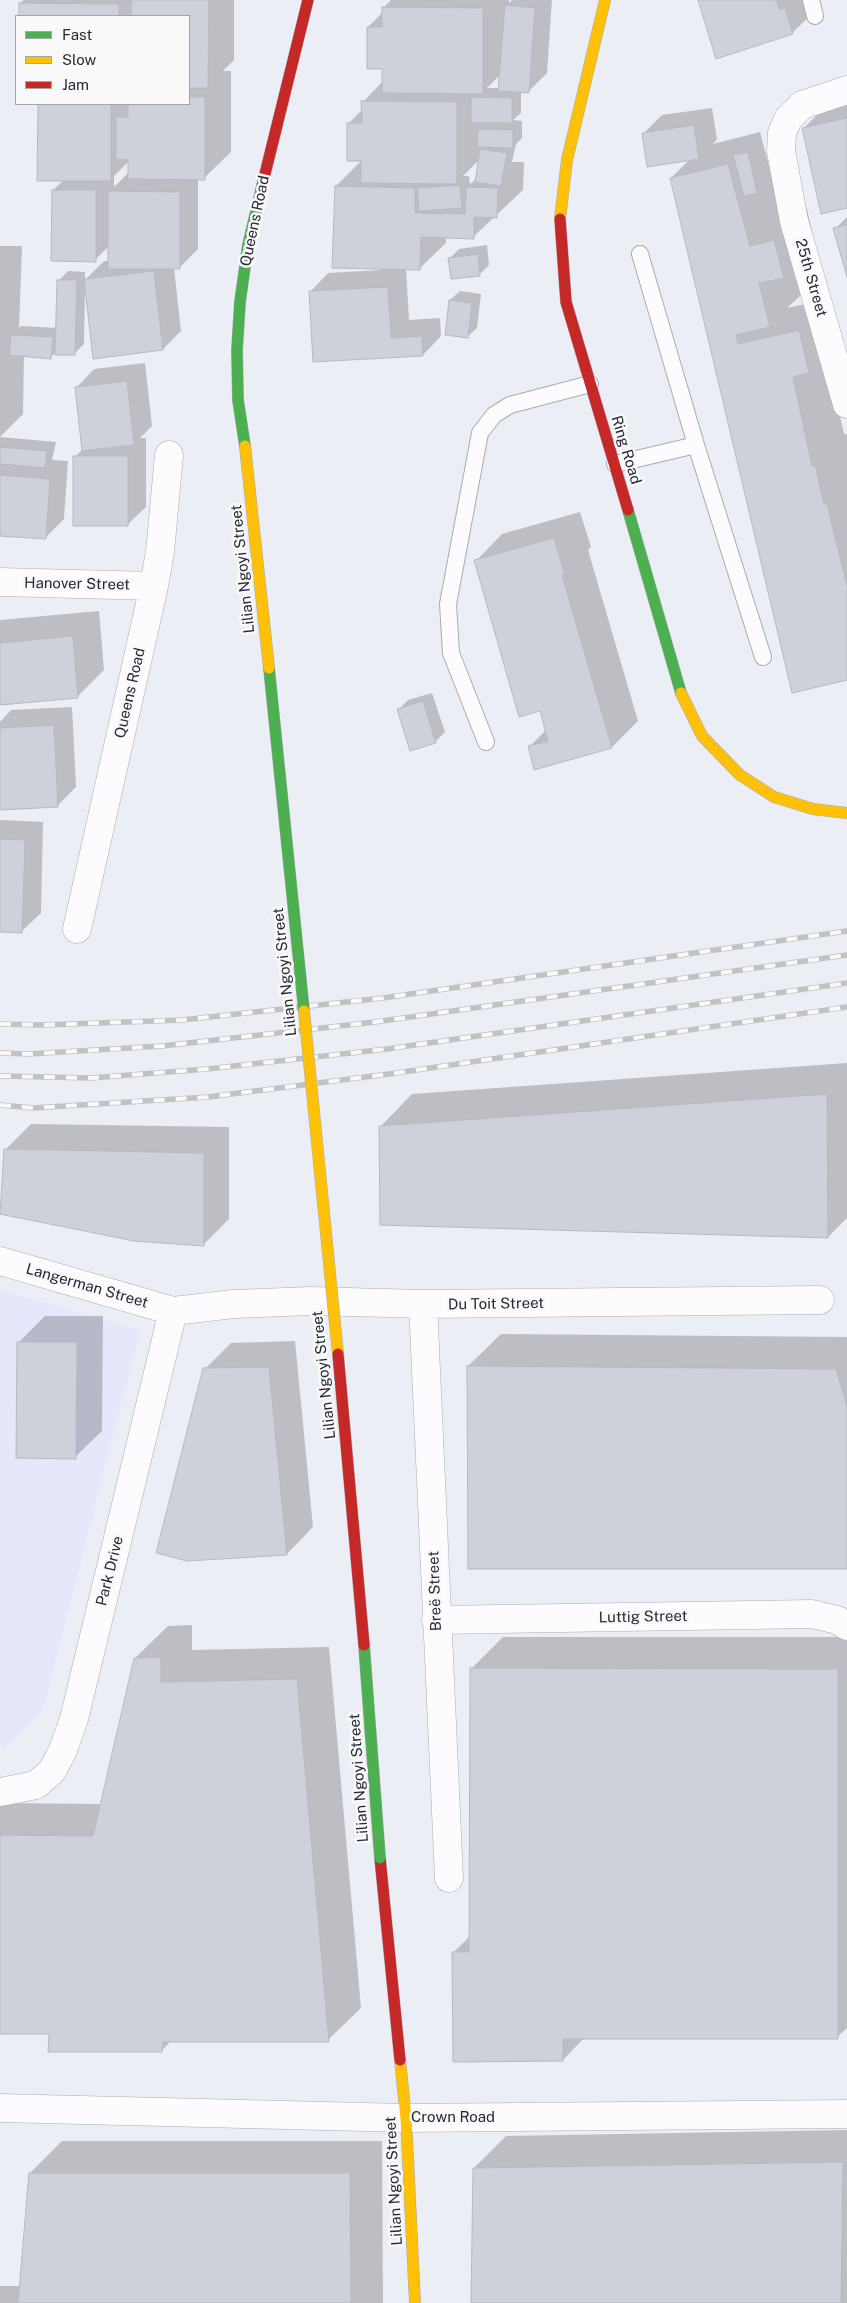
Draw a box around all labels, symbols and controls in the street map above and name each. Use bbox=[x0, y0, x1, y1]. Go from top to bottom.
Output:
legend bbox=[15, 15, 190, 105]
text: Fast bbox=[62, 26, 92, 43]
text: Slow bbox=[62, 51, 96, 68]
text: Jam bbox=[62, 76, 89, 93]
street label: Queens Road bbox=[237, 174, 273, 268]
street label: 25th Street bbox=[791, 237, 831, 319]
street label: Ring Road bbox=[607, 413, 645, 487]
street label: Lilian Ngoyi Street bbox=[227, 504, 259, 634]
street label: Hanover Street bbox=[24, 574, 130, 594]
street label: Queens Road bbox=[111, 646, 149, 740]
street label: Lilian Ngoyi Street bbox=[269, 907, 301, 1037]
street label: Langerman Street bbox=[24, 1260, 150, 1312]
street label: Du Toit Street bbox=[448, 1294, 544, 1314]
street label: Lilian Ngoyi Street bbox=[308, 1310, 340, 1440]
street label: Park Drive bbox=[93, 1534, 127, 1608]
street label: Breë Street bbox=[425, 1551, 445, 1631]
street label: Luttig Street bbox=[598, 1607, 688, 1627]
street label: Lilian Ngoyi Street bbox=[346, 1713, 372, 1843]
street label: Crown Road bbox=[411, 2108, 495, 2126]
street label: Lilian Ngoyi Street bbox=[382, 2116, 406, 2246]

